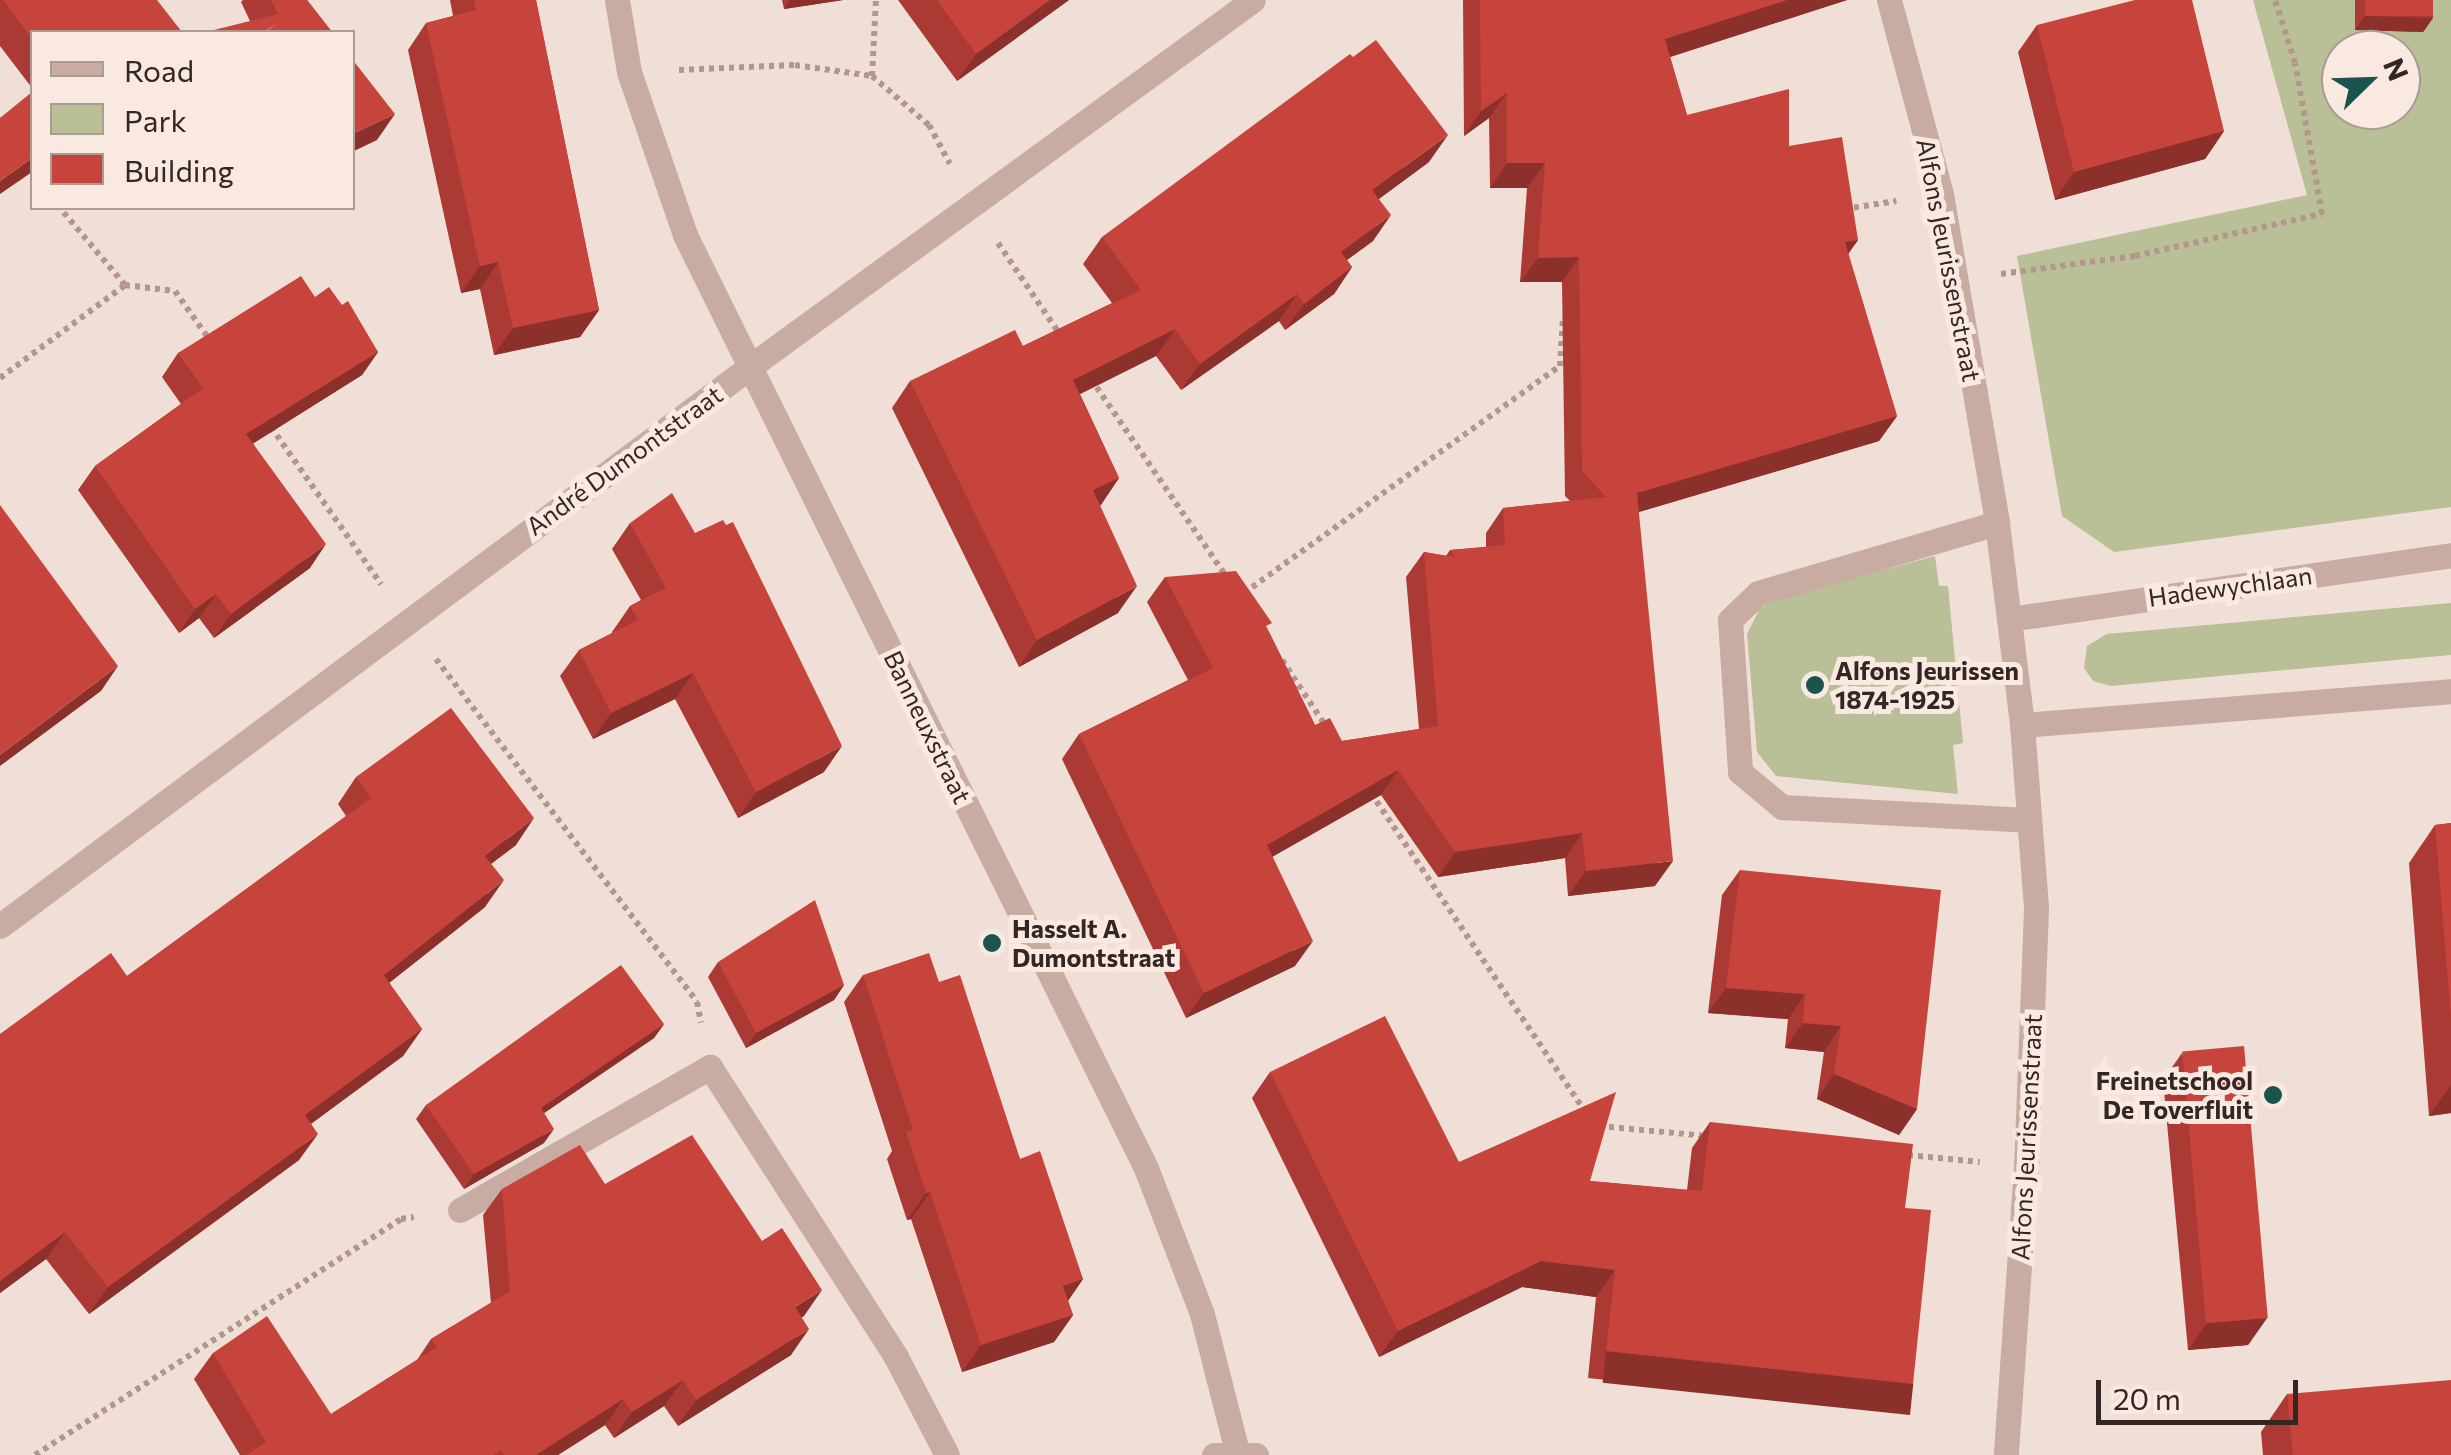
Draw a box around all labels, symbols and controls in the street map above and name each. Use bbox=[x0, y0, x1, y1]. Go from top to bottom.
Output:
legend bbox=[30, 30, 355, 210]
north arrow bbox=[2321, 30, 2421, 130]
text: Road bbox=[124, 51, 194, 88]
text: N bbox=[2377, 53, 2417, 85]
text: Park bbox=[124, 101, 187, 138]
street label: Alfons Jeurissenstraat bbox=[1911, 136, 1987, 384]
text: Building bbox=[124, 151, 234, 188]
street label: André Dumontstraat bbox=[520, 379, 728, 541]
street label: Hadewychlaan bbox=[2146, 560, 2314, 612]
street label: Banneuxstraat bbox=[878, 646, 978, 808]
place label: Alfons Jeurissen 1874-1925 bbox=[1835, 656, 2019, 715]
marker: Alfons Jeurissen 1874-1925 bbox=[1804, 674, 1826, 696]
place label: Hasselt A. Dumontstraat bbox=[1012, 914, 1175, 973]
marker: Hasselt A. Dumontstraat bbox=[981, 932, 1003, 954]
street label: Alfons Jeurissenstraat bbox=[2005, 1013, 2047, 1261]
place label: Freinetschool De Toverfluit bbox=[2096, 1066, 2253, 1125]
marker: Freinetschool De Toverfluit bbox=[2262, 1084, 2284, 1106]
scale bar bbox=[2101, 1360, 2304, 1422]
text: 20 m bbox=[2113, 1379, 2181, 1416]

